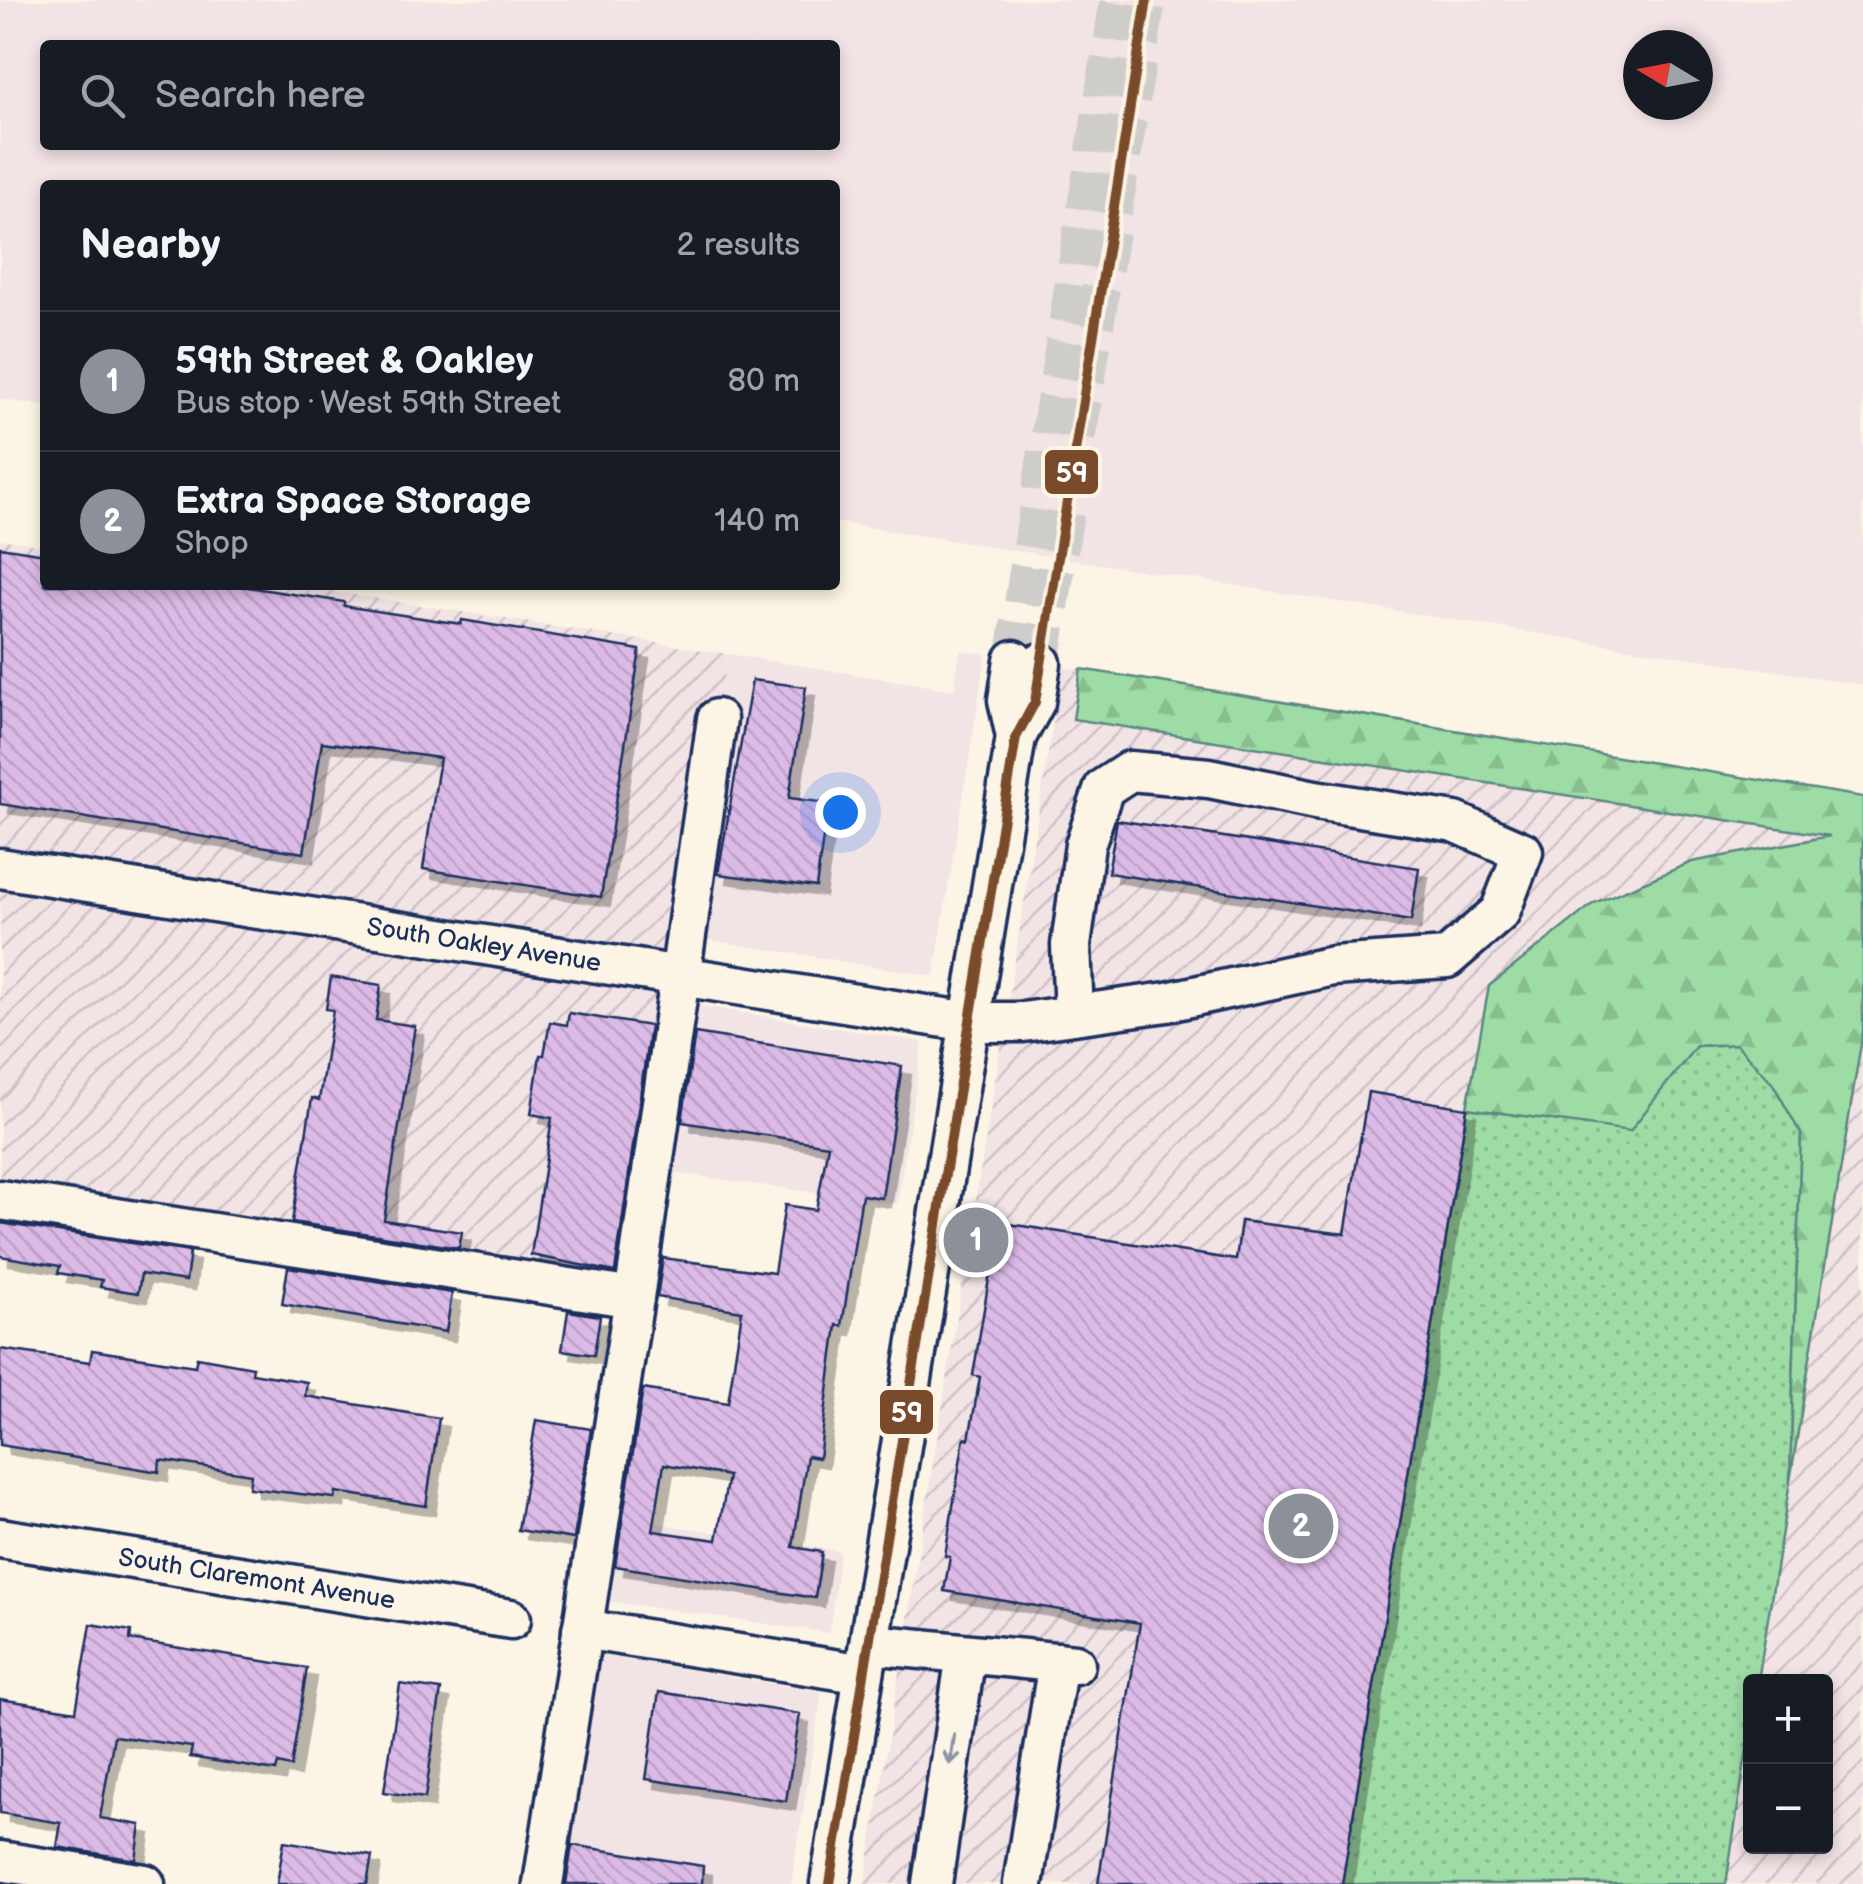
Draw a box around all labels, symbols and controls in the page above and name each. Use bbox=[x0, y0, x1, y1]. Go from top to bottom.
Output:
north arrow bbox=[1623, 30, 1713, 120]
search box bbox=[40, 40, 840, 150]
icon: search bbox=[75, 68, 130, 123]
text: Search here bbox=[155, 73, 366, 118]
text: Nearby bbox=[80, 220, 220, 271]
text: 2 results bbox=[676, 226, 800, 265]
text: 59th Street & Oakley bbox=[175, 339, 533, 384]
text: 1 bbox=[106, 362, 119, 401]
text: 80 m bbox=[727, 362, 800, 401]
text: Bus stop · West 59th Street bbox=[175, 384, 561, 423]
line badge: 59 bbox=[1043, 448, 1100, 496]
text: 59 bbox=[1056, 457, 1088, 490]
text: Extra Space Storage bbox=[175, 479, 531, 524]
text: 2 bbox=[103, 502, 122, 541]
text: 140 m bbox=[714, 502, 800, 541]
text: Shop bbox=[175, 524, 249, 563]
your location bbox=[815, 787, 866, 838]
street label: South Oakley Avenue bbox=[365, 911, 603, 979]
pin: 1 bbox=[944, 1202, 1008, 1278]
line badge: 59 bbox=[878, 1388, 935, 1436]
text: 59 bbox=[891, 1397, 923, 1430]
pin: 2 bbox=[1268, 1488, 1334, 1564]
street label: South Claremont Avenue bbox=[116, 1542, 397, 1616]
map controls bbox=[1743, 1674, 1833, 1854]
button: + bbox=[1743, 1674, 1833, 1764]
one-way arrow bbox=[942, 1733, 960, 1766]
button: − bbox=[1743, 1764, 1833, 1854]

